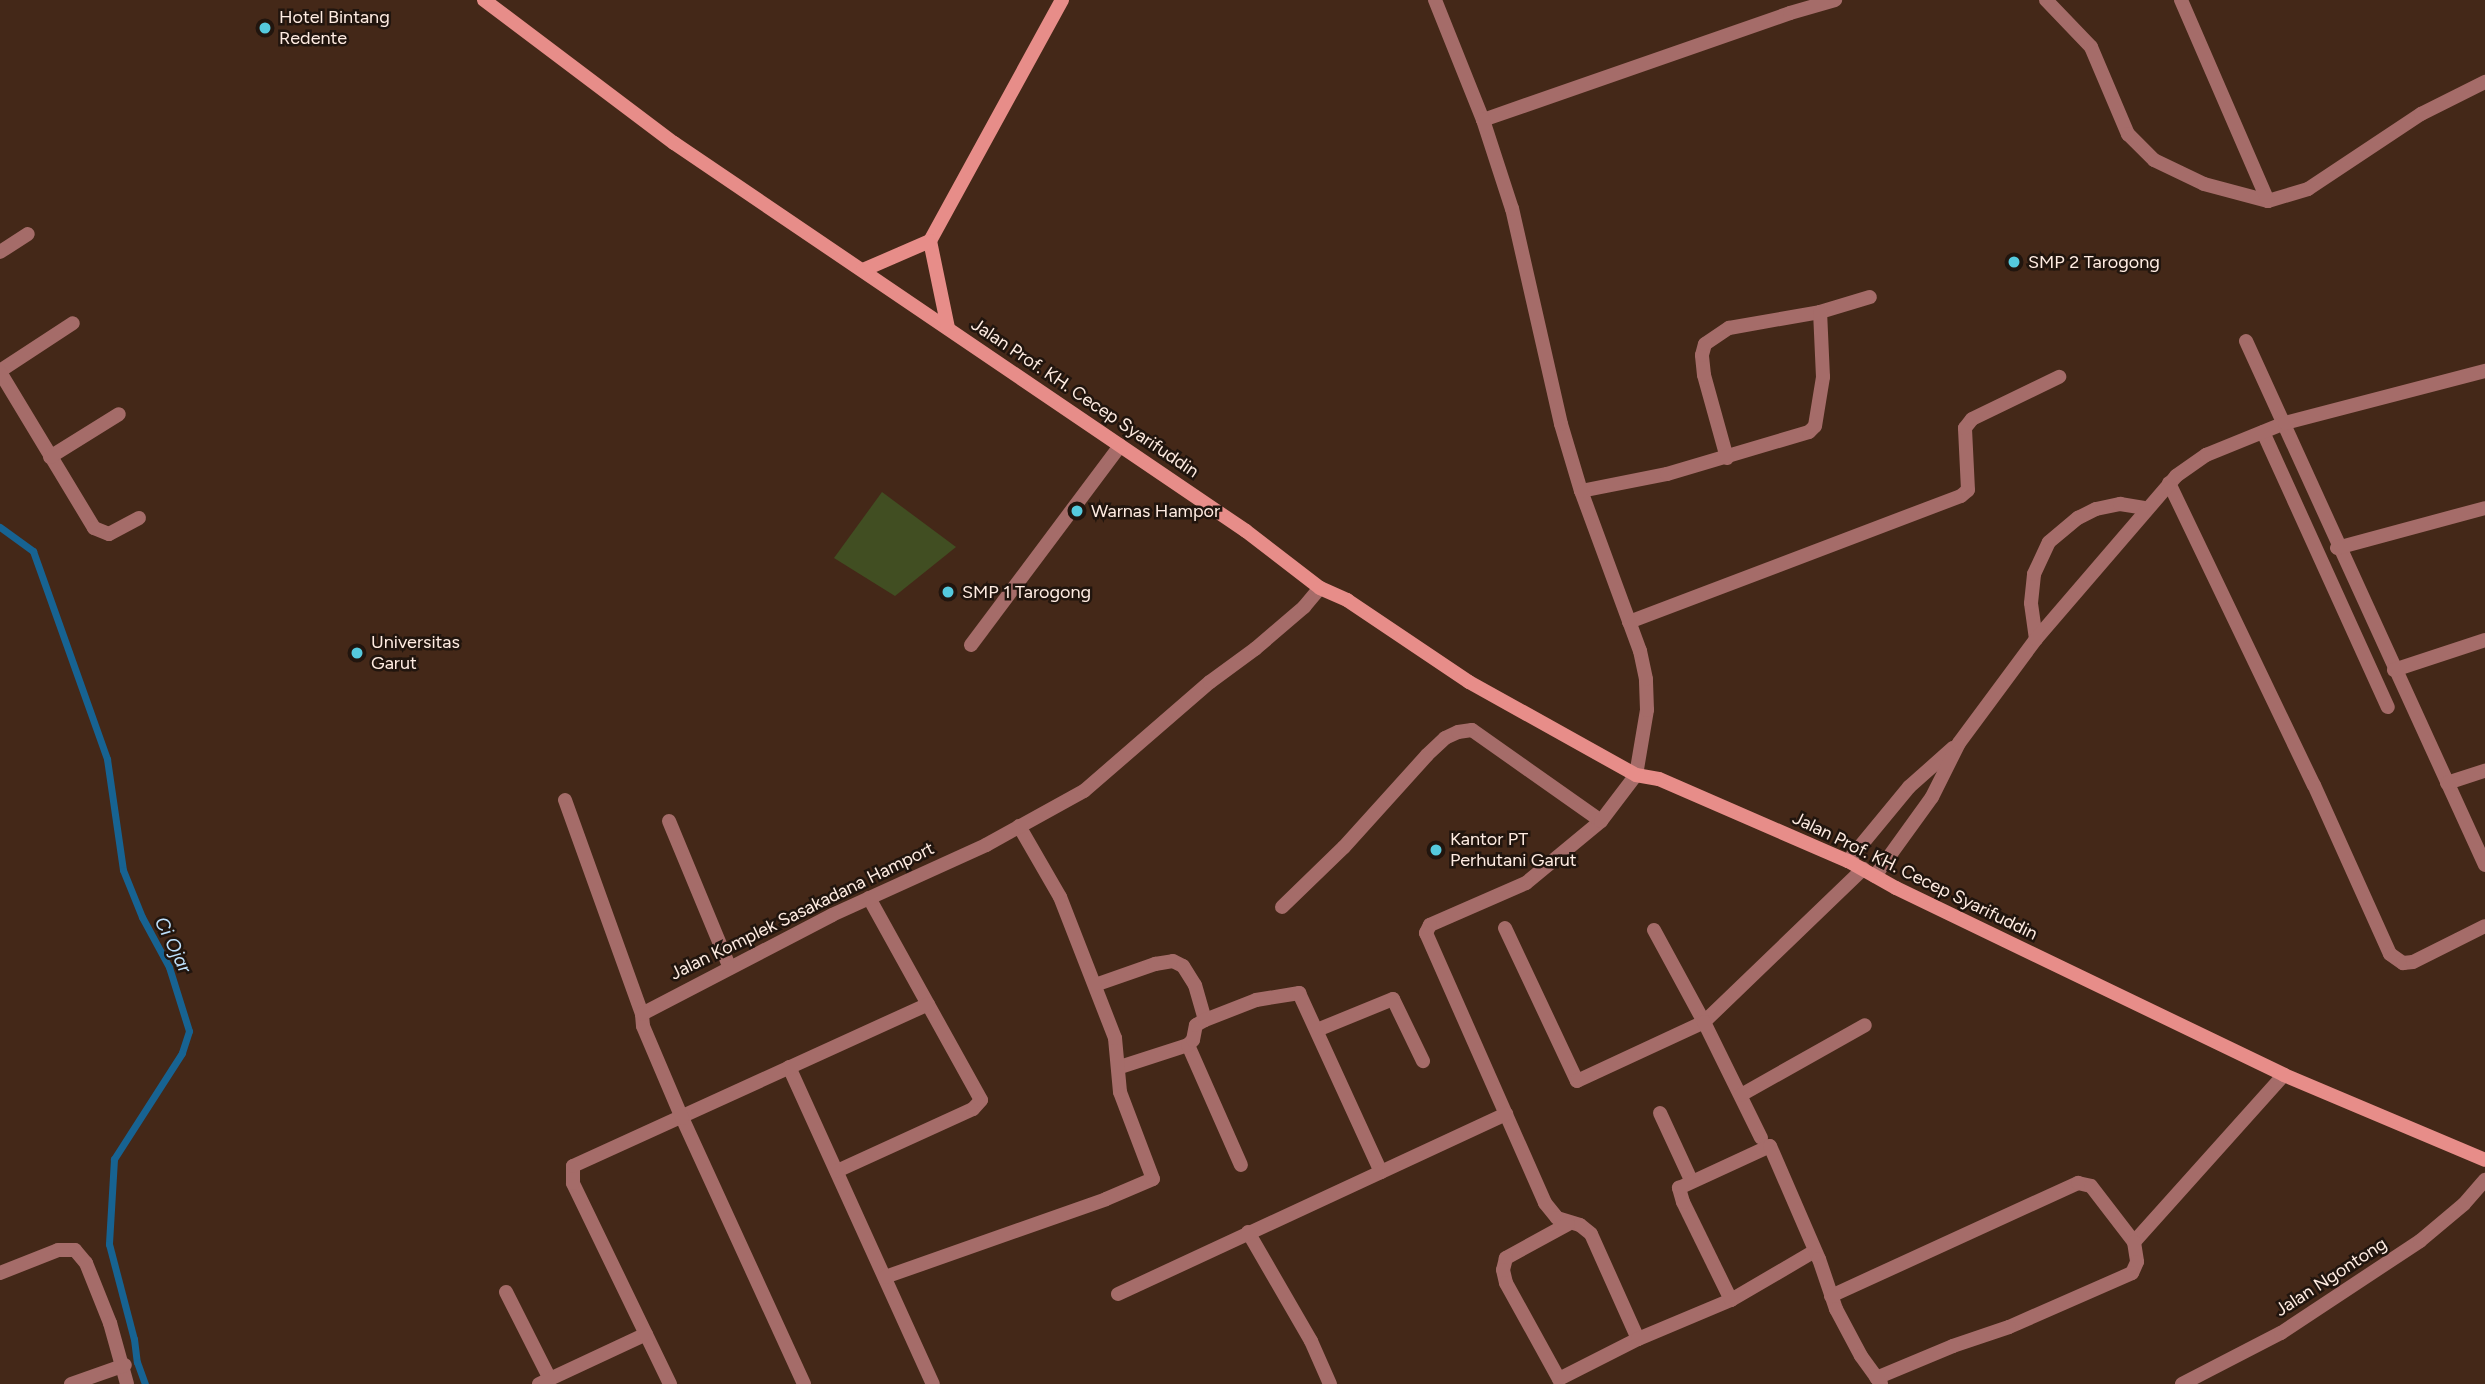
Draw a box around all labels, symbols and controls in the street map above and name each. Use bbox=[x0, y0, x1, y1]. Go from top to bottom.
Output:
place label: Hotel Bintang Redente bbox=[279, 7, 390, 50]
marker: Hotel Bintang Redente bbox=[257, 20, 273, 36]
place label: SMP 2 Tarogong bbox=[2028, 251, 2160, 273]
marker: SMP 2 Tarogong bbox=[2006, 254, 2022, 270]
street label: Jalan Prof. KH. Cecep Syarifuddin bbox=[967, 314, 1203, 482]
place label: Warnas Hampor bbox=[1091, 500, 1220, 522]
marker: Warnas Hampor bbox=[1069, 503, 1085, 519]
place label: SMP 1 Tarogong bbox=[962, 581, 1091, 603]
marker: SMP 1 Tarogong bbox=[940, 584, 956, 600]
place label: Universitas Garut bbox=[371, 632, 460, 674]
marker: Universitas Garut bbox=[349, 645, 365, 661]
street label: Jalan Prof. KH. Cecep Syarifuddin bbox=[1789, 807, 2041, 945]
place label: Kantor PT Perhutani Garut bbox=[1450, 829, 1577, 872]
street label: Jalan Komplek Sasakadana Hamport bbox=[666, 837, 938, 985]
marker: Kantor PT Perhutani Garut bbox=[1428, 842, 1444, 858]
water label: Ci Ojar bbox=[150, 913, 196, 977]
street label: Jalan Ngontong bbox=[2271, 1233, 2391, 1321]

